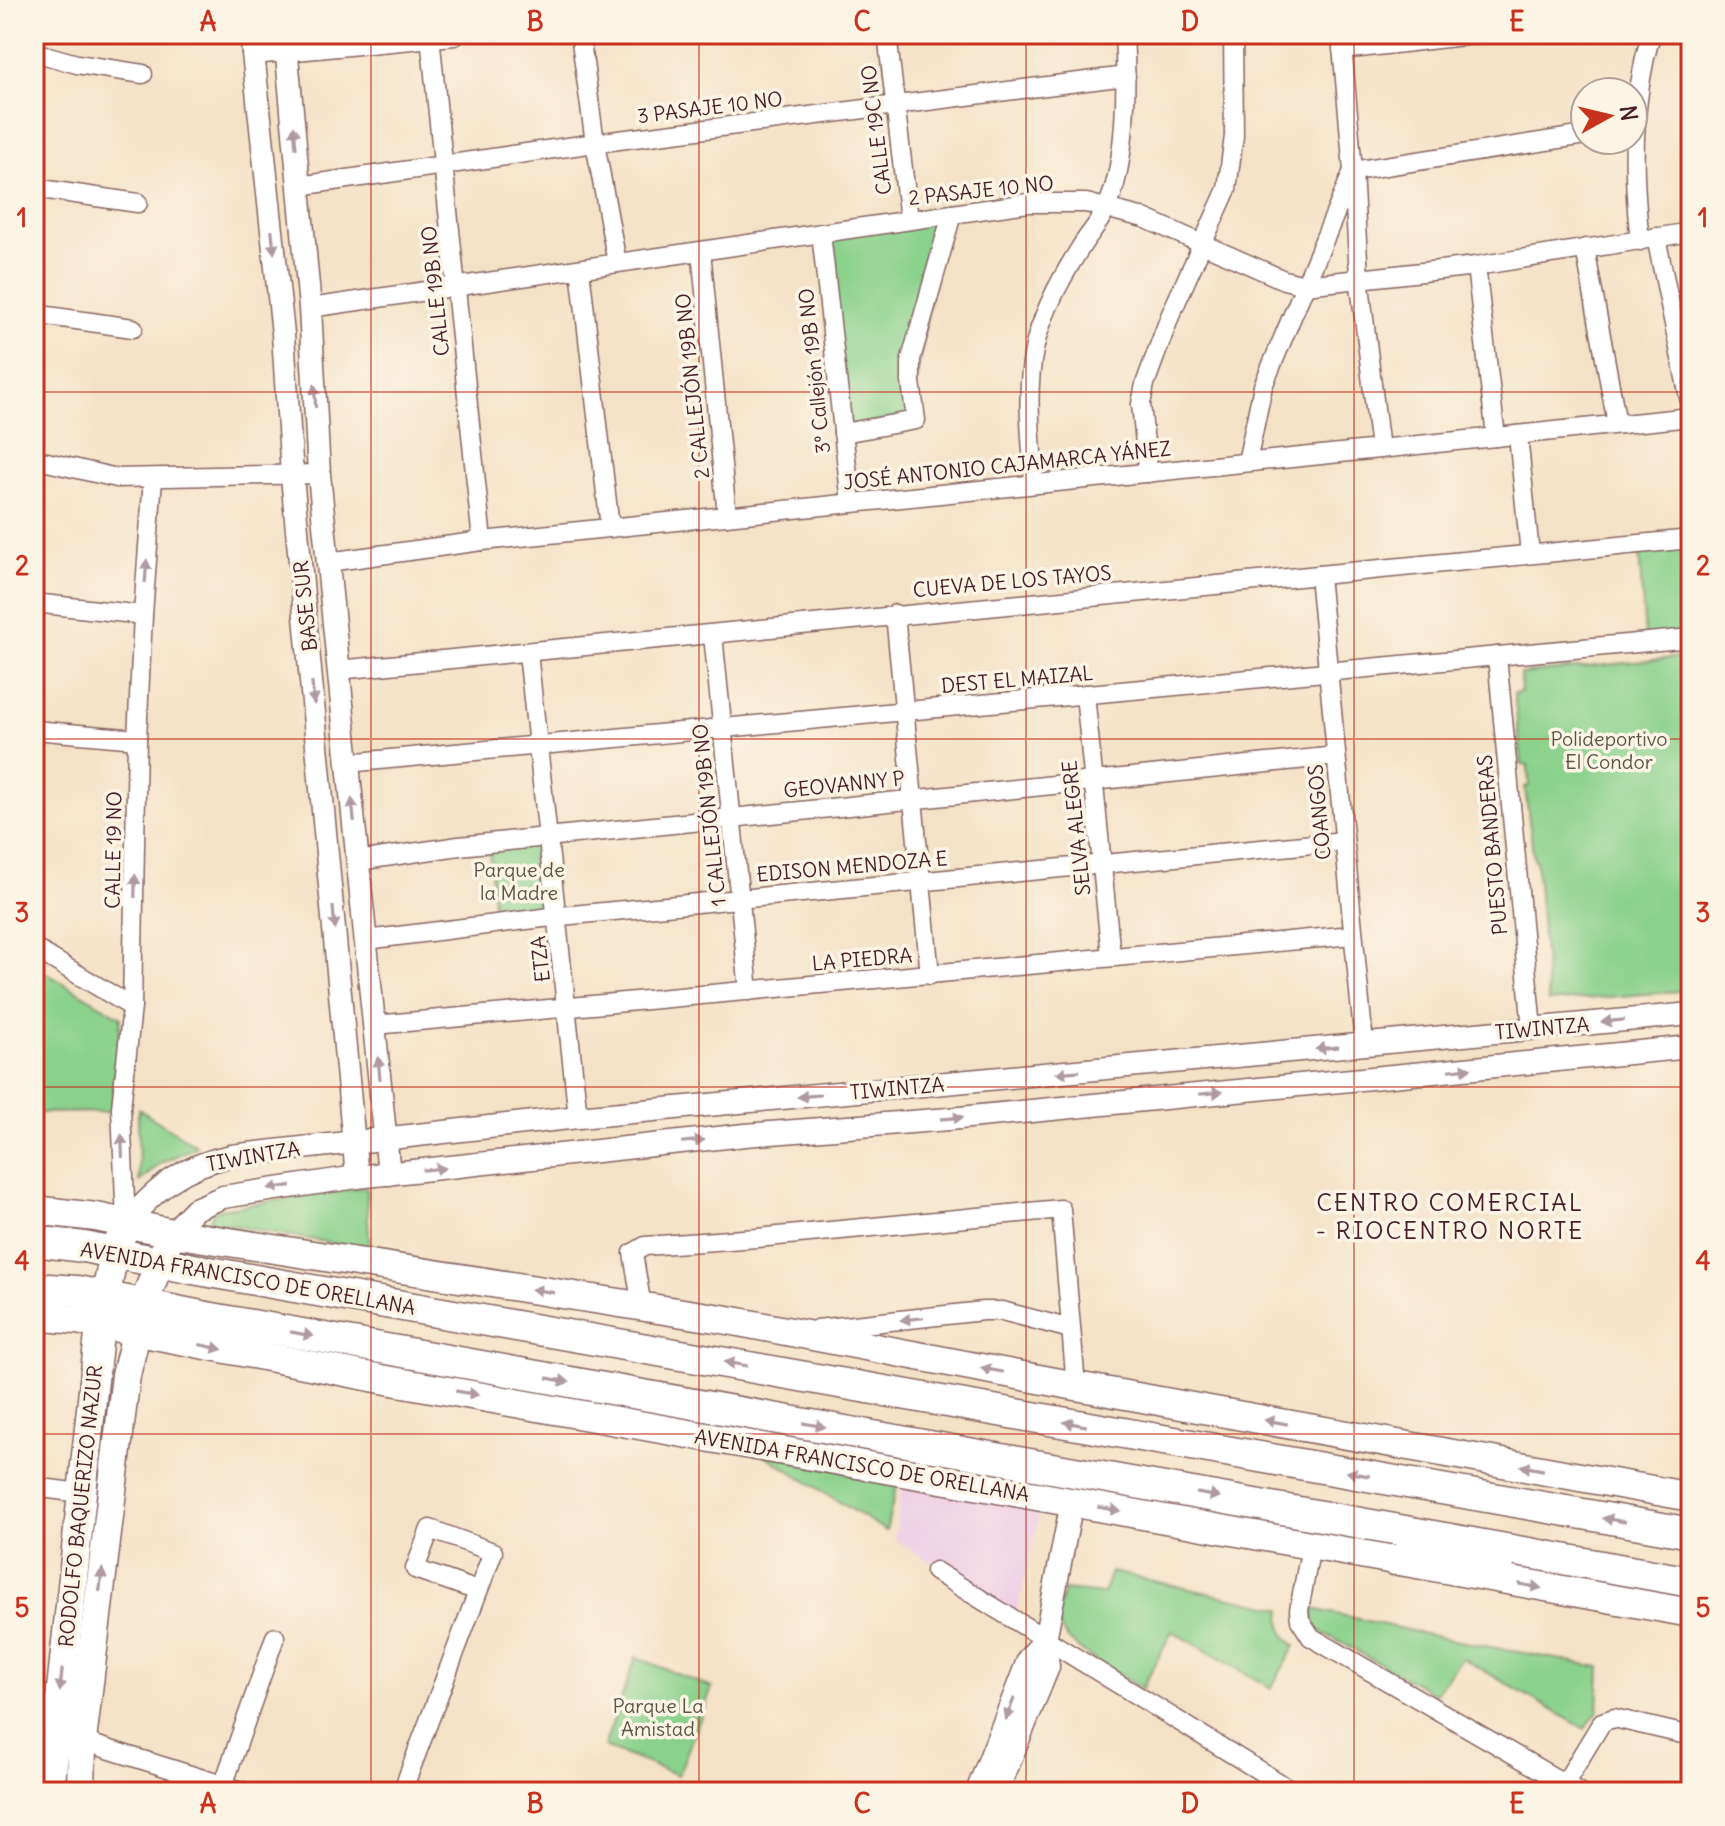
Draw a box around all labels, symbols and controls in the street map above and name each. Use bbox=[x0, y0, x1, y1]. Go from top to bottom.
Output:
text: A bbox=[200, 5, 217, 38]
text: B bbox=[526, 5, 544, 38]
text: C bbox=[853, 5, 871, 38]
text: D bbox=[1181, 5, 1199, 38]
text: E bbox=[1509, 5, 1525, 38]
street label: CALLE 19C NO bbox=[856, 63, 896, 197]
north arrow bbox=[1569, 76, 1649, 156]
street label: 3 PASAJE 10 NO bbox=[636, 86, 784, 128]
text: N bbox=[1614, 104, 1644, 123]
one-way arrow bbox=[288, 124, 301, 149]
street label: 2 PASAJE 10 NO bbox=[907, 170, 1055, 210]
text: 1 bbox=[17, 201, 27, 234]
text: 1 bbox=[1698, 201, 1708, 234]
street label: CALLE 19B NO bbox=[416, 225, 454, 357]
one-way arrow bbox=[267, 230, 280, 255]
street label: 3º Callejón 19B NO bbox=[793, 287, 835, 455]
street label: 2 CALLEJÓN 19B NO bbox=[670, 292, 714, 480]
one-way arrow bbox=[308, 383, 321, 408]
street label: JOSÉ ANTONIO CAJAMARCA YÁNEZ bbox=[842, 435, 1172, 495]
text: 2 bbox=[15, 549, 29, 582]
text: 2 bbox=[1696, 549, 1710, 582]
one-way arrow bbox=[140, 558, 153, 583]
street label: BASE SUR bbox=[288, 559, 322, 653]
street label: CUEVA DE LOS TAYOS bbox=[912, 560, 1112, 602]
street label: DEST EL MAIZAL bbox=[940, 660, 1094, 698]
one-way arrow bbox=[307, 681, 320, 706]
street label: 1 CALLEJÓN 19B NO bbox=[687, 723, 731, 907]
park label: Polideportivo El Condor bbox=[1550, 726, 1668, 774]
street label: PUESTO BANDERAS bbox=[1472, 754, 1512, 936]
street label: SELVA ALEGRE bbox=[1056, 759, 1096, 897]
street label: COANGOS bbox=[1302, 763, 1336, 861]
street label: GEOVANNY P bbox=[782, 765, 906, 803]
street label: CALLE 19 NO bbox=[99, 791, 127, 909]
one-way arrow bbox=[346, 797, 359, 822]
street label: EDISON MENDOZA E bbox=[756, 845, 948, 887]
park label: Parque de la Madre bbox=[473, 857, 565, 905]
one-way arrow bbox=[128, 873, 141, 898]
text: 3 bbox=[15, 896, 29, 929]
text: 3 bbox=[1696, 896, 1710, 929]
one-way arrow bbox=[328, 906, 341, 931]
street label: ETZA bbox=[525, 934, 555, 983]
street label: LA PIEDRA bbox=[811, 942, 913, 976]
street label: TIWINTZA bbox=[1494, 1011, 1590, 1045]
one-way arrow bbox=[1600, 1015, 1625, 1028]
one-way arrow bbox=[1314, 1041, 1339, 1054]
one-way arrow bbox=[372, 1055, 385, 1080]
one-way arrow bbox=[1448, 1063, 1473, 1076]
one-way arrow bbox=[1055, 1065, 1080, 1078]
street label: TIWINTZA bbox=[849, 1071, 945, 1105]
one-way arrow bbox=[1199, 1087, 1224, 1100]
one-way arrow bbox=[796, 1089, 821, 1102]
one-way arrow bbox=[940, 1112, 965, 1125]
one-way arrow bbox=[116, 1133, 128, 1158]
one-way arrow bbox=[681, 1134, 706, 1147]
street label: TIWINTZA bbox=[204, 1135, 302, 1177]
one-way arrow bbox=[422, 1162, 447, 1175]
one-way arrow bbox=[267, 1181, 292, 1194]
district label: CENTRO COMERCIAL - RIOCENTRO NORTE bbox=[1316, 1187, 1584, 1245]
street label: AVENIDA FRANCISCO DE ORELLANA bbox=[79, 1236, 417, 1320]
text: 4 bbox=[14, 1244, 30, 1277]
text: 4 bbox=[1695, 1244, 1711, 1277]
one-way arrow bbox=[531, 1284, 556, 1297]
one-way arrow bbox=[899, 1312, 924, 1325]
one-way arrow bbox=[290, 1329, 315, 1341]
one-way arrow bbox=[199, 1341, 224, 1354]
one-way arrow bbox=[723, 1358, 748, 1370]
street label: RODOLFO BAQUERIZO NAZUR bbox=[53, 1363, 107, 1648]
one-way arrow bbox=[980, 1364, 1005, 1376]
one-way arrow bbox=[546, 1374, 571, 1386]
one-way arrow bbox=[455, 1388, 480, 1400]
one-way arrow bbox=[1263, 1416, 1288, 1428]
one-way arrow bbox=[1062, 1418, 1087, 1430]
one-way arrow bbox=[802, 1419, 827, 1431]
street label: AVENIDA FRANCISCO DE ORELLANA bbox=[693, 1423, 1031, 1507]
one-way arrow bbox=[1519, 1462, 1544, 1474]
one-way arrow bbox=[1345, 1468, 1370, 1480]
one-way arrow bbox=[1196, 1489, 1221, 1501]
one-way arrow bbox=[1097, 1504, 1122, 1516]
one-way arrow bbox=[1601, 1513, 1626, 1525]
one-way arrow bbox=[95, 1567, 108, 1592]
one-way arrow bbox=[1518, 1580, 1543, 1592]
text: 5 bbox=[15, 1591, 30, 1624]
text: 5 bbox=[1696, 1591, 1711, 1624]
one-way arrow bbox=[54, 1668, 67, 1693]
park label: Parque La Amistad bbox=[612, 1693, 704, 1741]
one-way arrow bbox=[1003, 1697, 1016, 1721]
text: A bbox=[200, 1787, 217, 1820]
text: B bbox=[526, 1787, 544, 1820]
text: C bbox=[853, 1787, 871, 1820]
text: D bbox=[1181, 1787, 1199, 1820]
text: E bbox=[1509, 1787, 1525, 1820]

